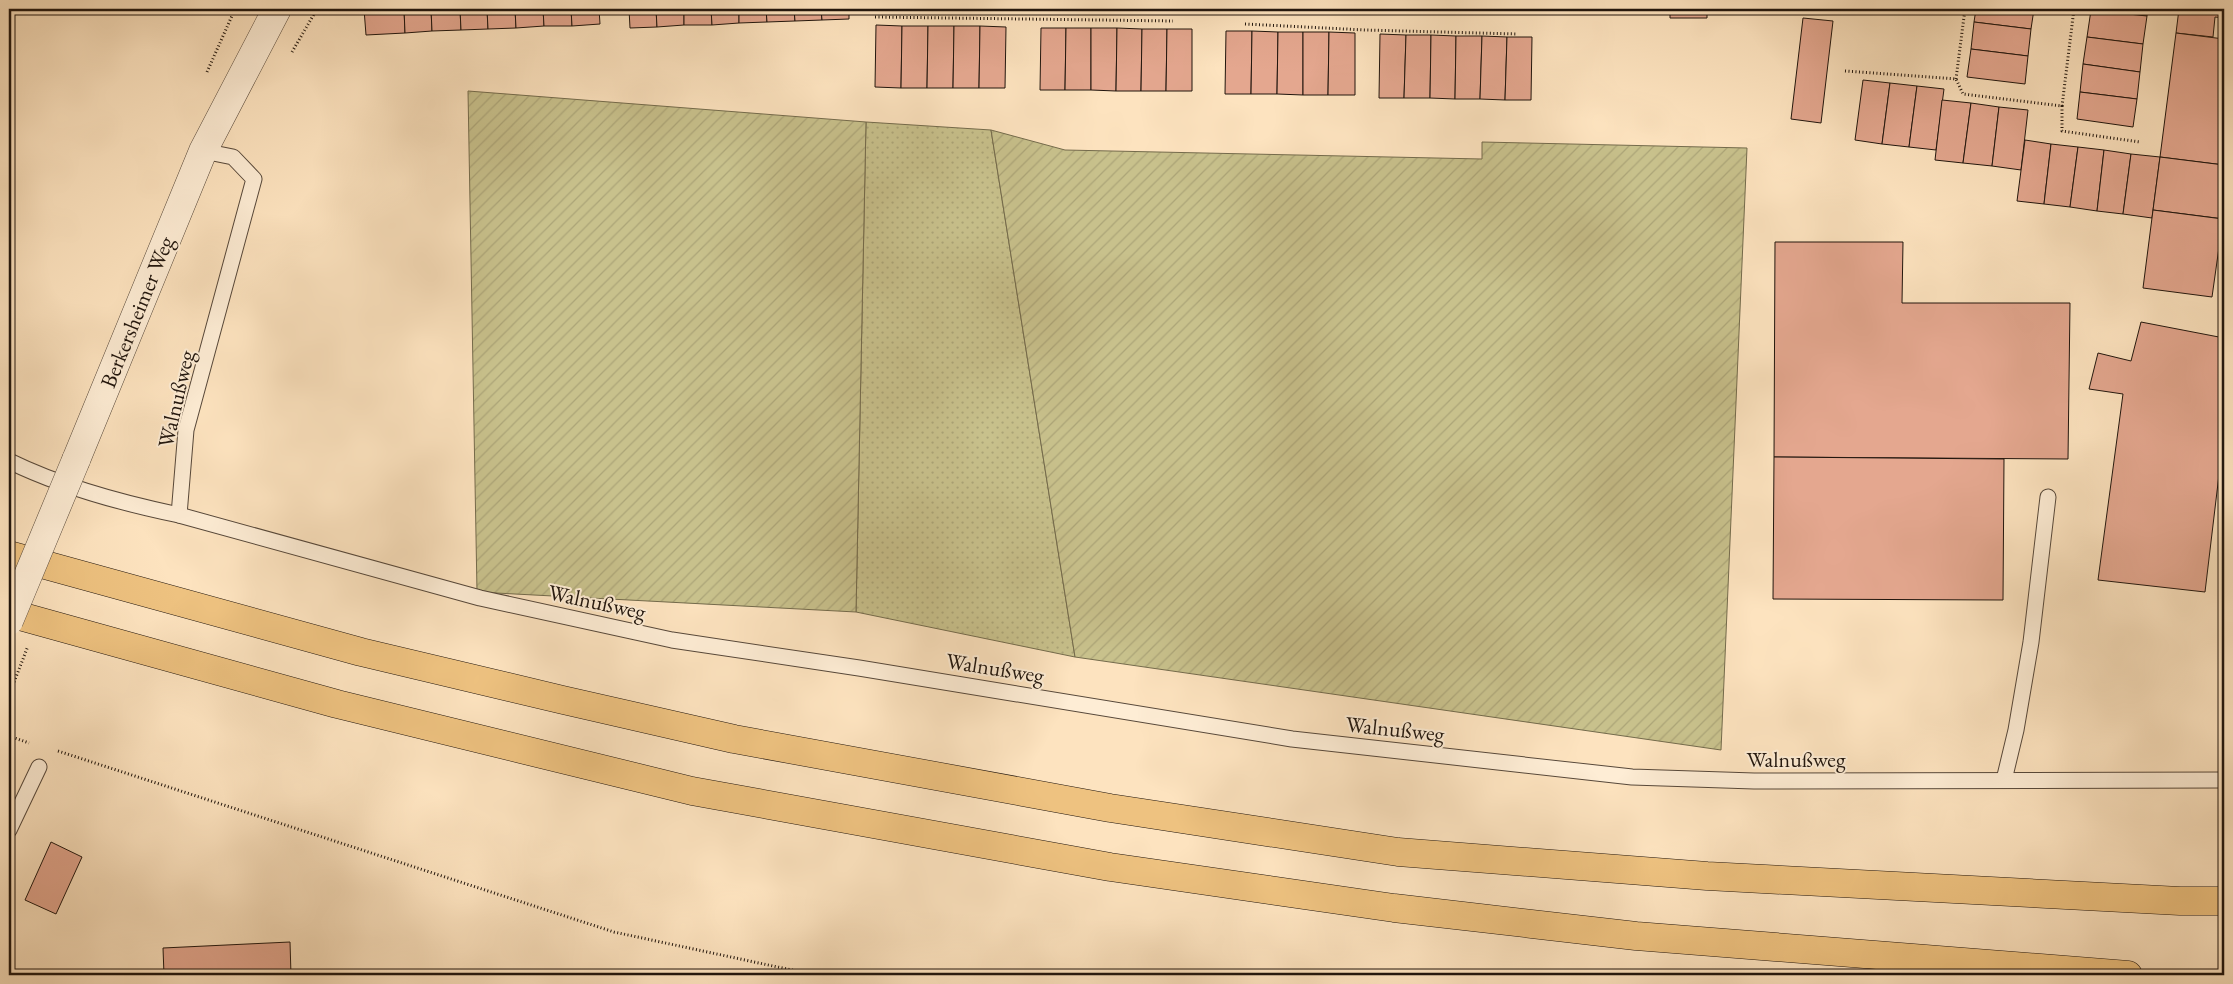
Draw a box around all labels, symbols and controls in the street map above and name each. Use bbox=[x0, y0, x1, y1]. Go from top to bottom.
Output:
street label: Berkersheimer Weg bbox=[93, 232, 181, 392]
street label: Walnußweg bbox=[151, 347, 201, 450]
street label: Walnußweg bbox=[546, 578, 649, 627]
street label: Walnußweg bbox=[944, 646, 1047, 690]
street label: Walnußweg bbox=[1344, 709, 1446, 749]
street label: Walnußweg bbox=[1747, 745, 1846, 774]

